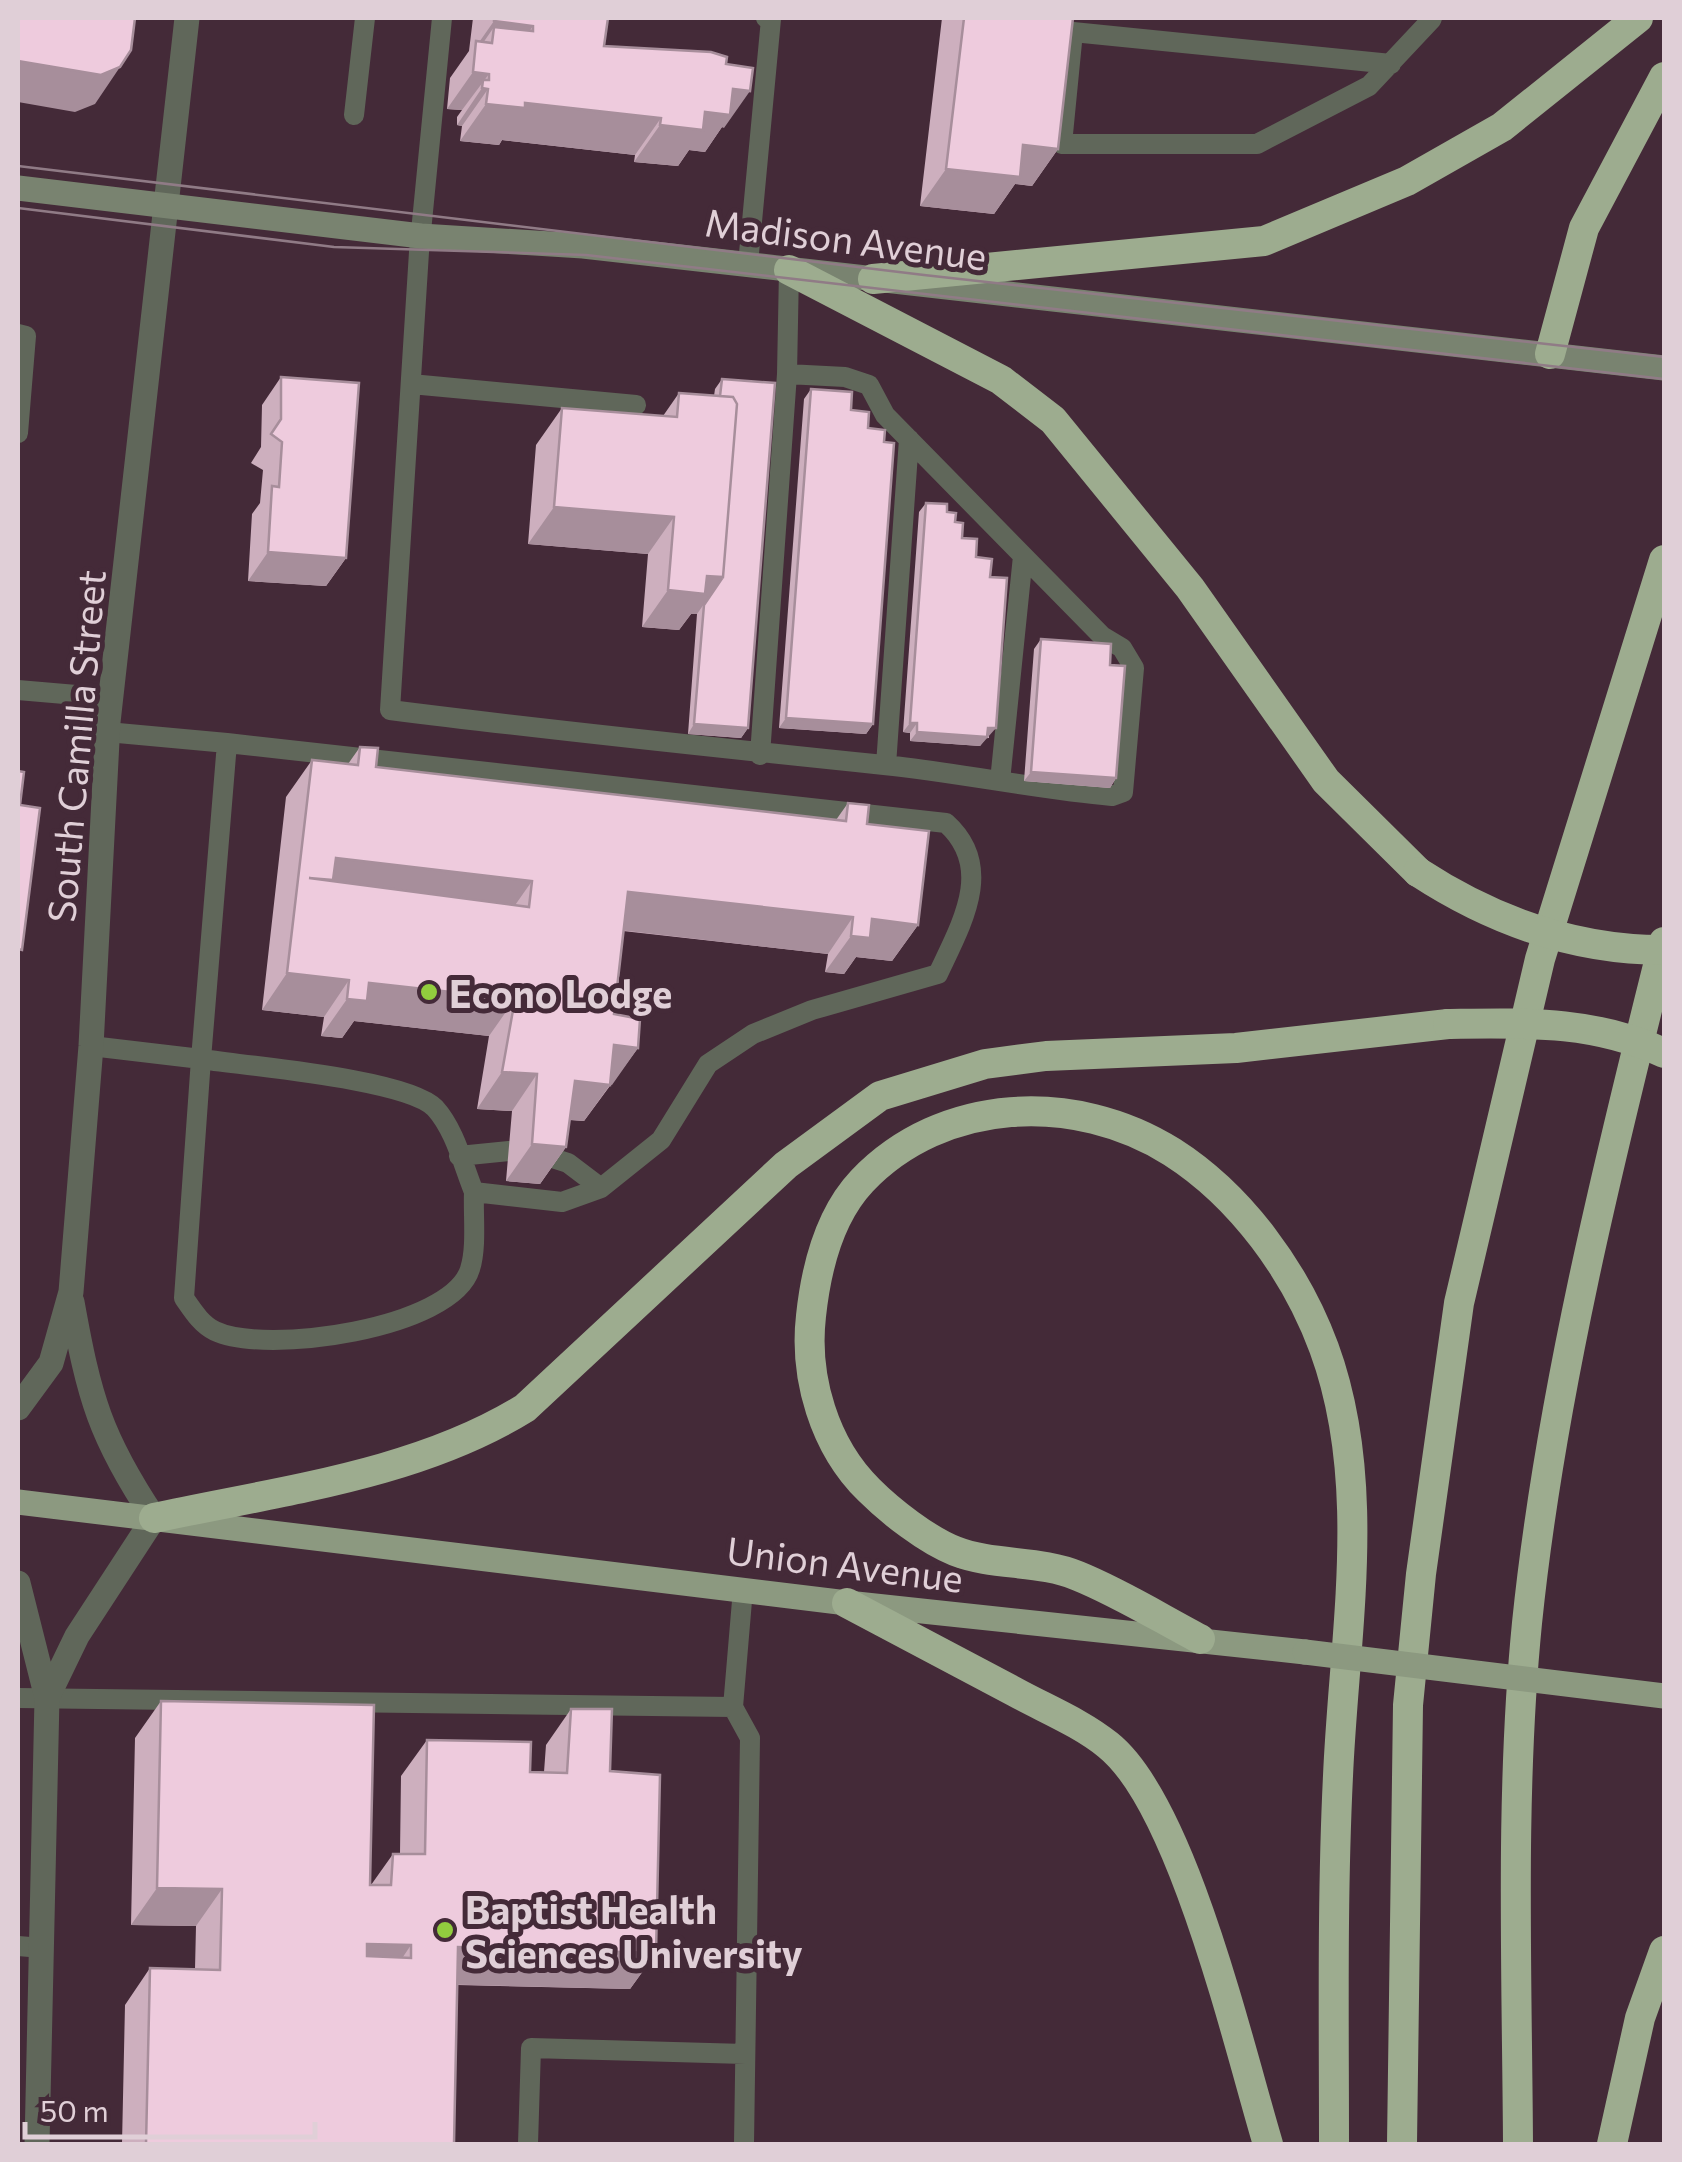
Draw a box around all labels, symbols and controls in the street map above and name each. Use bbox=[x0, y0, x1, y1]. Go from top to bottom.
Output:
street label: Madison Avenue bbox=[703, 197, 989, 279]
street label: South Camilla Street bbox=[36, 568, 114, 924]
place label: Econo Lodge bbox=[449, 969, 672, 1016]
marker: Econo Lodge bbox=[418, 981, 440, 1003]
street label: Union Avenue bbox=[724, 1525, 966, 1601]
place label: Baptist Health Sciences University bbox=[465, 1885, 803, 1976]
marker: Baptist Health Sciences University bbox=[434, 1919, 456, 1941]
scale bar bbox=[25, 2077, 315, 2139]
text: 50 m bbox=[40, 2091, 109, 2128]

